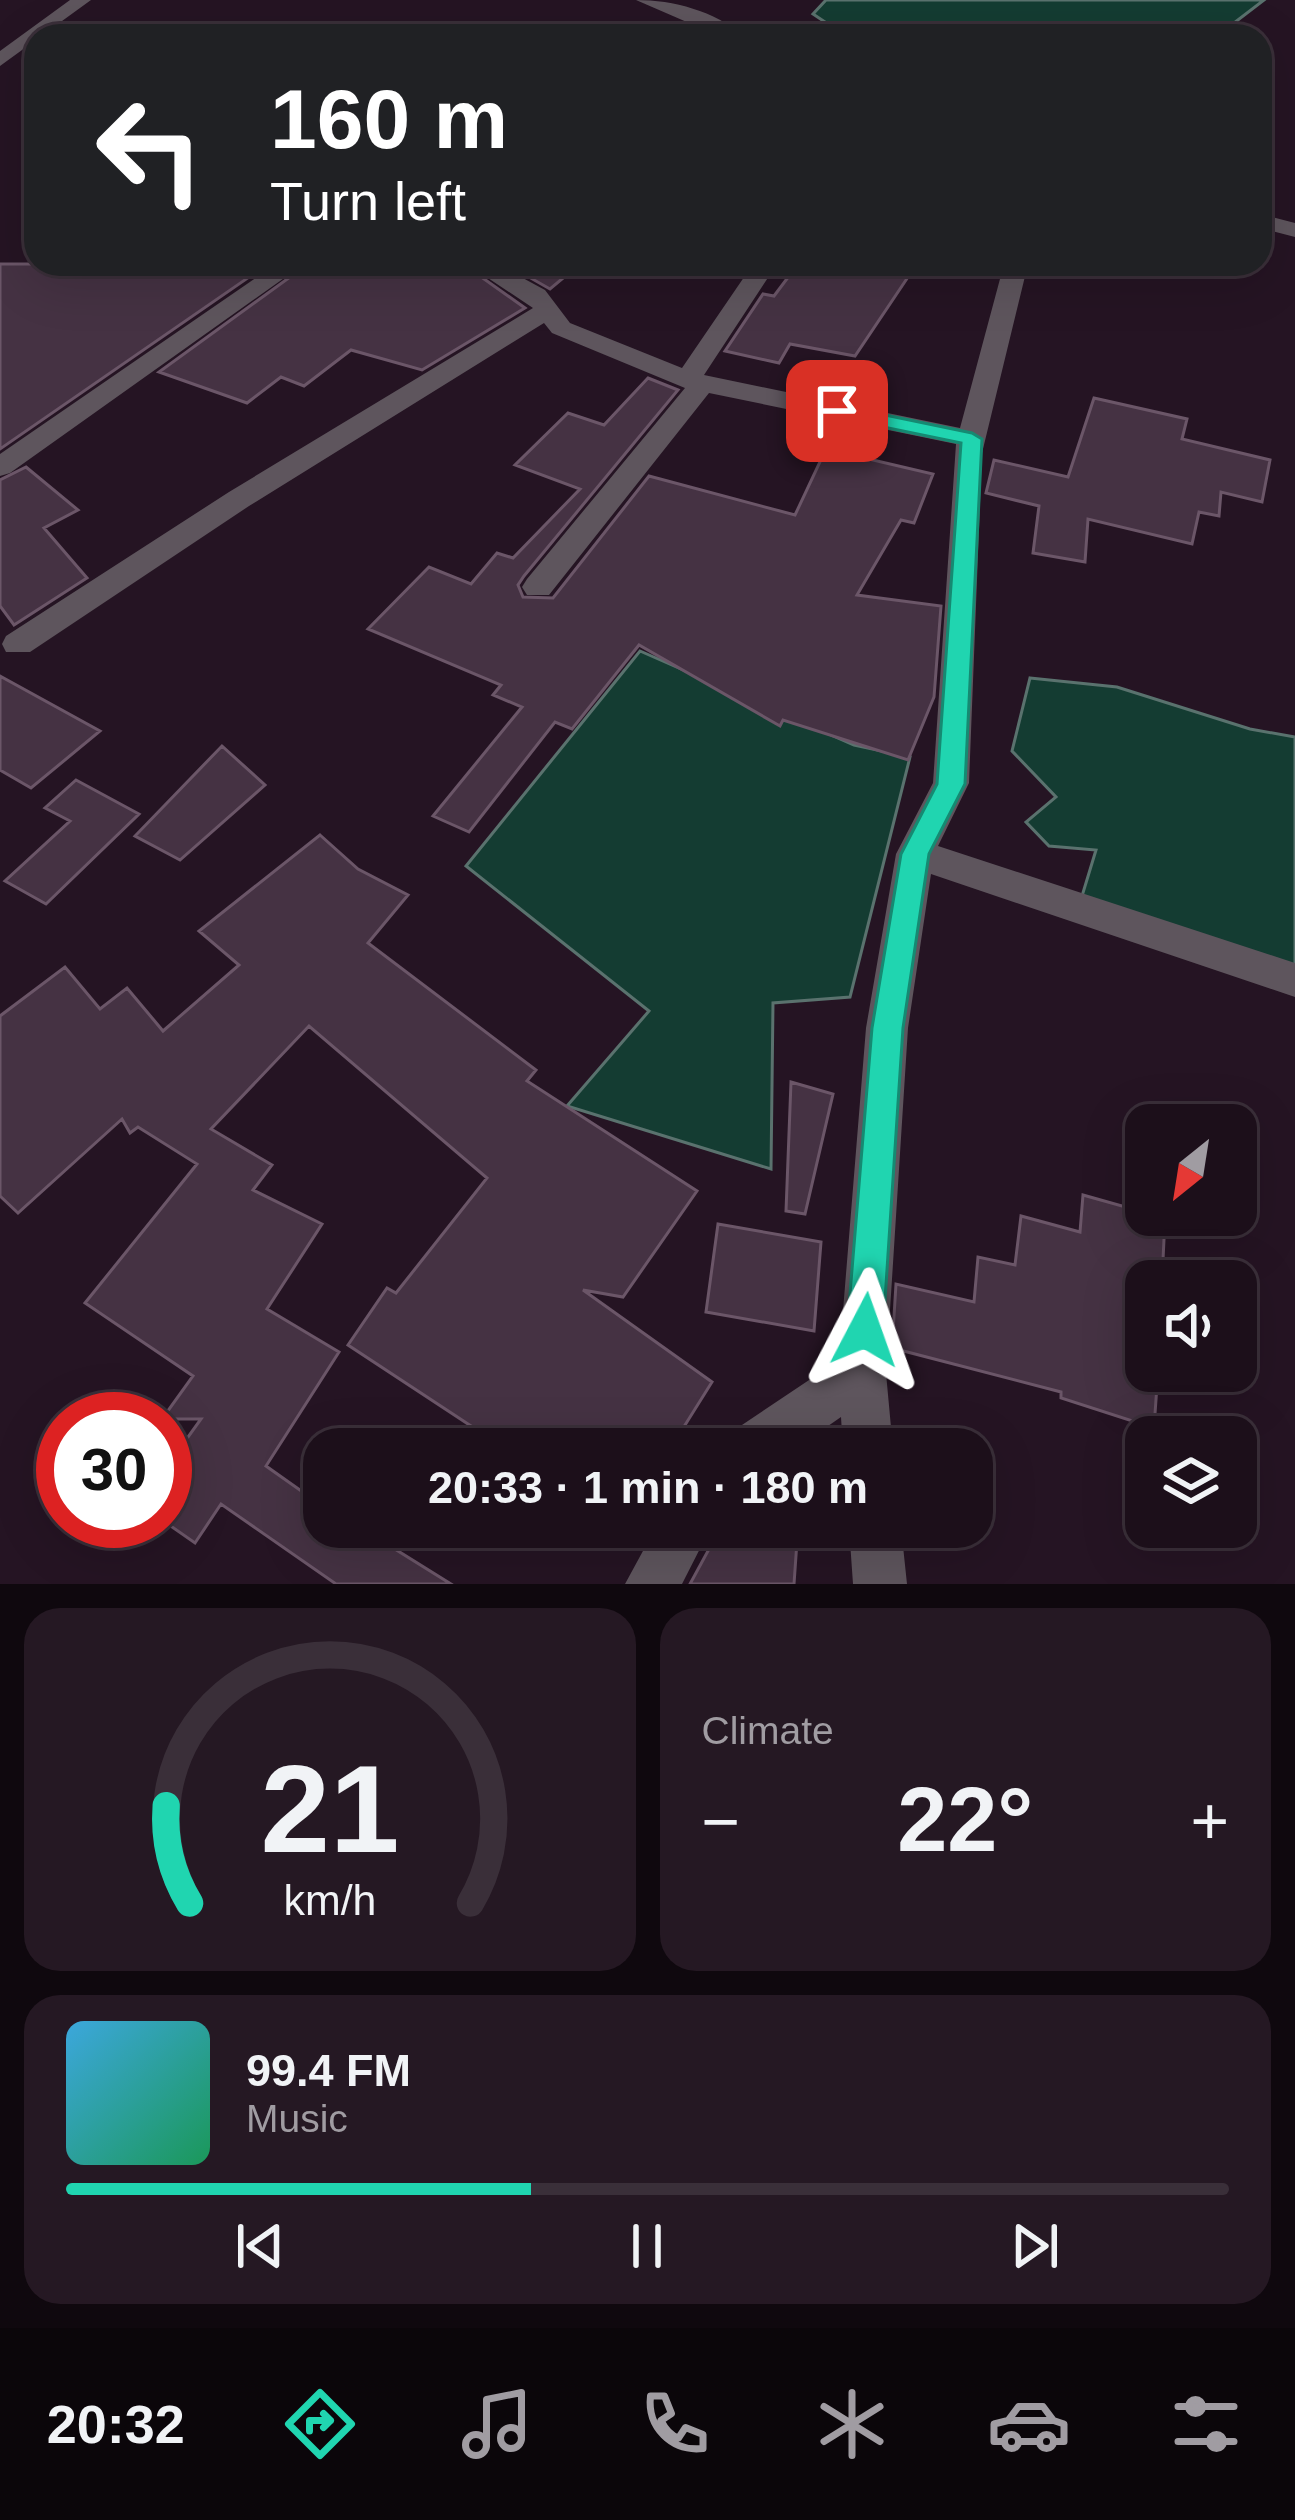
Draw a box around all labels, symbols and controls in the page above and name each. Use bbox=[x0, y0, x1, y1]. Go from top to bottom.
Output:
icon: left bbox=[72, 72, 228, 228]
text: 160 m bbox=[270, 72, 508, 166]
text: Turn left bbox=[270, 171, 466, 231]
pin bbox=[786, 360, 888, 462]
icon: arrive bbox=[804, 378, 870, 444]
north arrow bbox=[1125, 1104, 1257, 1236]
map controls bbox=[1125, 1104, 1257, 1548]
button: sound bbox=[1125, 1260, 1257, 1392]
position arrow bbox=[802, 1267, 928, 1393]
speed limit sign: 30 bbox=[36, 1392, 192, 1548]
button: layers bbox=[1125, 1416, 1257, 1548]
text: 20:33 · 1 min · 180 m bbox=[428, 1462, 868, 1513]
text: Climate bbox=[702, 1709, 834, 1752]
text: 21 bbox=[260, 1739, 399, 1878]
text: 22° bbox=[897, 1770, 1033, 1870]
text: − bbox=[702, 1784, 740, 1858]
text: + bbox=[1190, 1784, 1229, 1858]
text: km/h bbox=[283, 1875, 376, 1923]
text: 99.4 FM bbox=[246, 2045, 411, 2096]
text: Music bbox=[246, 2097, 348, 2140]
icon: previous bbox=[227, 2213, 293, 2279]
icon: pause bbox=[614, 2213, 680, 2279]
icon: next bbox=[1002, 2213, 1068, 2279]
icon: directions bbox=[278, 2382, 362, 2466]
icon: music bbox=[455, 2382, 539, 2466]
icon: phone bbox=[633, 2382, 717, 2466]
icon: climate bbox=[810, 2382, 894, 2466]
icon: car bbox=[987, 2382, 1071, 2466]
icon: filters bbox=[1164, 2382, 1248, 2466]
text: 20:32 bbox=[47, 2394, 185, 2454]

